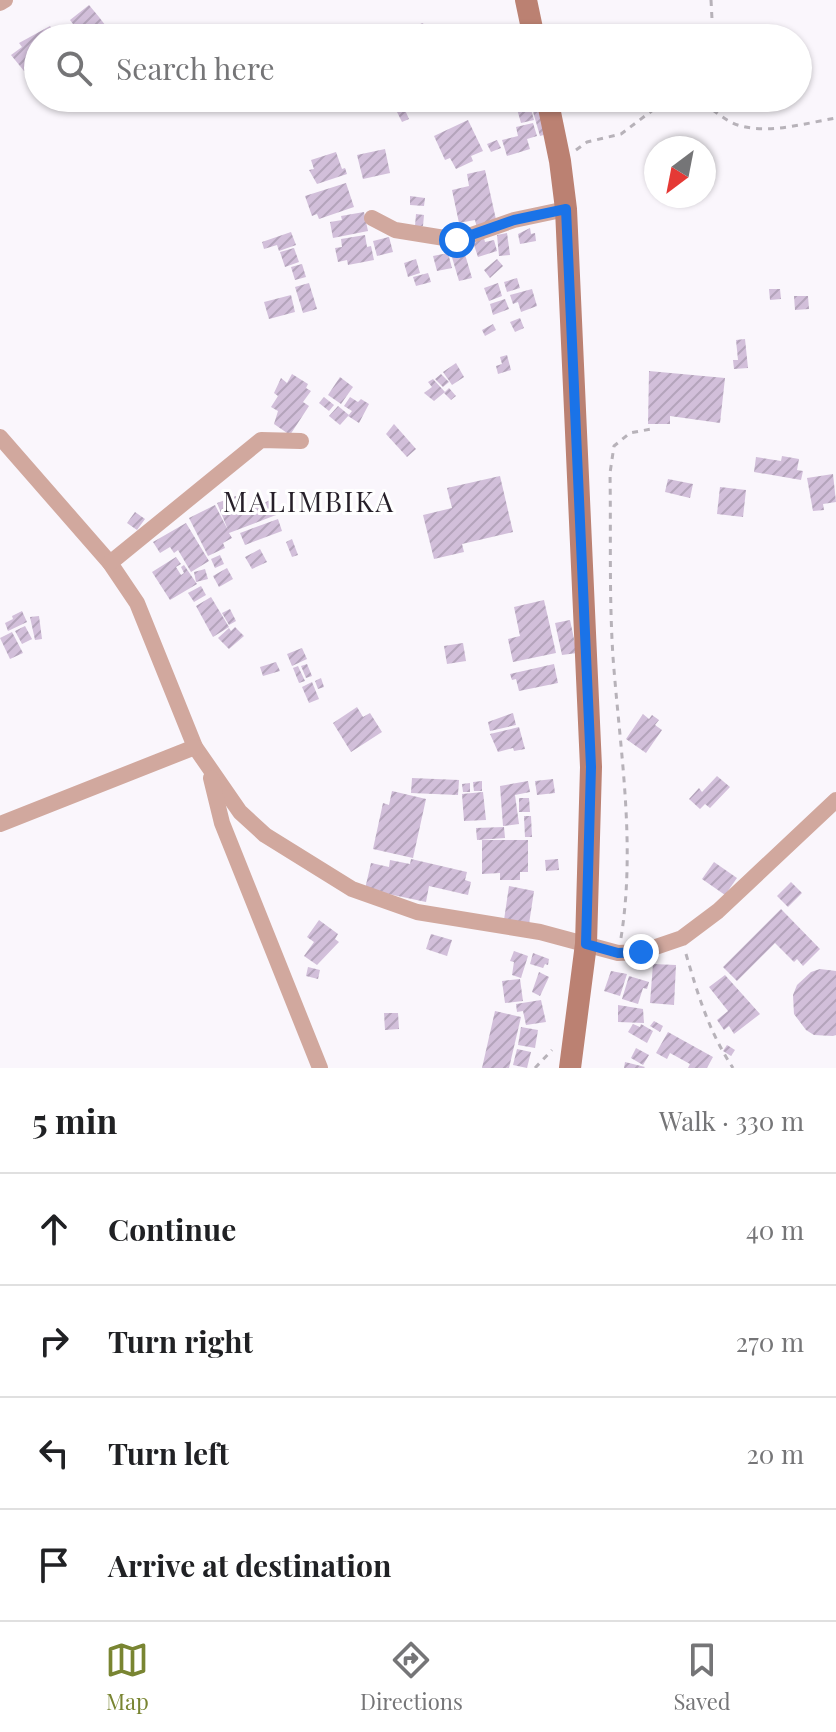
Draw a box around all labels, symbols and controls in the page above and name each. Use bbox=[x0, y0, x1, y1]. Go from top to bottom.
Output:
search box bbox=[24, 24, 812, 112]
icon: search bbox=[52, 46, 96, 90]
text: Search here bbox=[116, 48, 275, 88]
north arrow bbox=[644, 136, 716, 208]
route start bbox=[439, 222, 475, 258]
district label: MALIMBIKA bbox=[223, 482, 395, 519]
route end bbox=[623, 934, 659, 970]
text: 5 min bbox=[32, 1097, 117, 1143]
text: Walk · 330 m bbox=[659, 1103, 804, 1138]
icon: ahead bbox=[32, 1207, 76, 1251]
text: Continue bbox=[108, 1209, 236, 1249]
text: 40 m bbox=[746, 1212, 804, 1247]
icon: right bbox=[32, 1319, 76, 1363]
text: Turn right bbox=[108, 1321, 253, 1361]
text: 270 m bbox=[736, 1324, 804, 1359]
icon: left bbox=[32, 1431, 76, 1475]
text: Turn left bbox=[108, 1433, 229, 1473]
text: 20 m bbox=[746, 1436, 804, 1471]
icon: arrive bbox=[32, 1543, 76, 1587]
text: Arrive at destination bbox=[108, 1545, 391, 1585]
tab: Map bbox=[105, 1638, 149, 1716]
tab: Directions bbox=[360, 1638, 463, 1716]
tab: Saved bbox=[673, 1638, 731, 1716]

